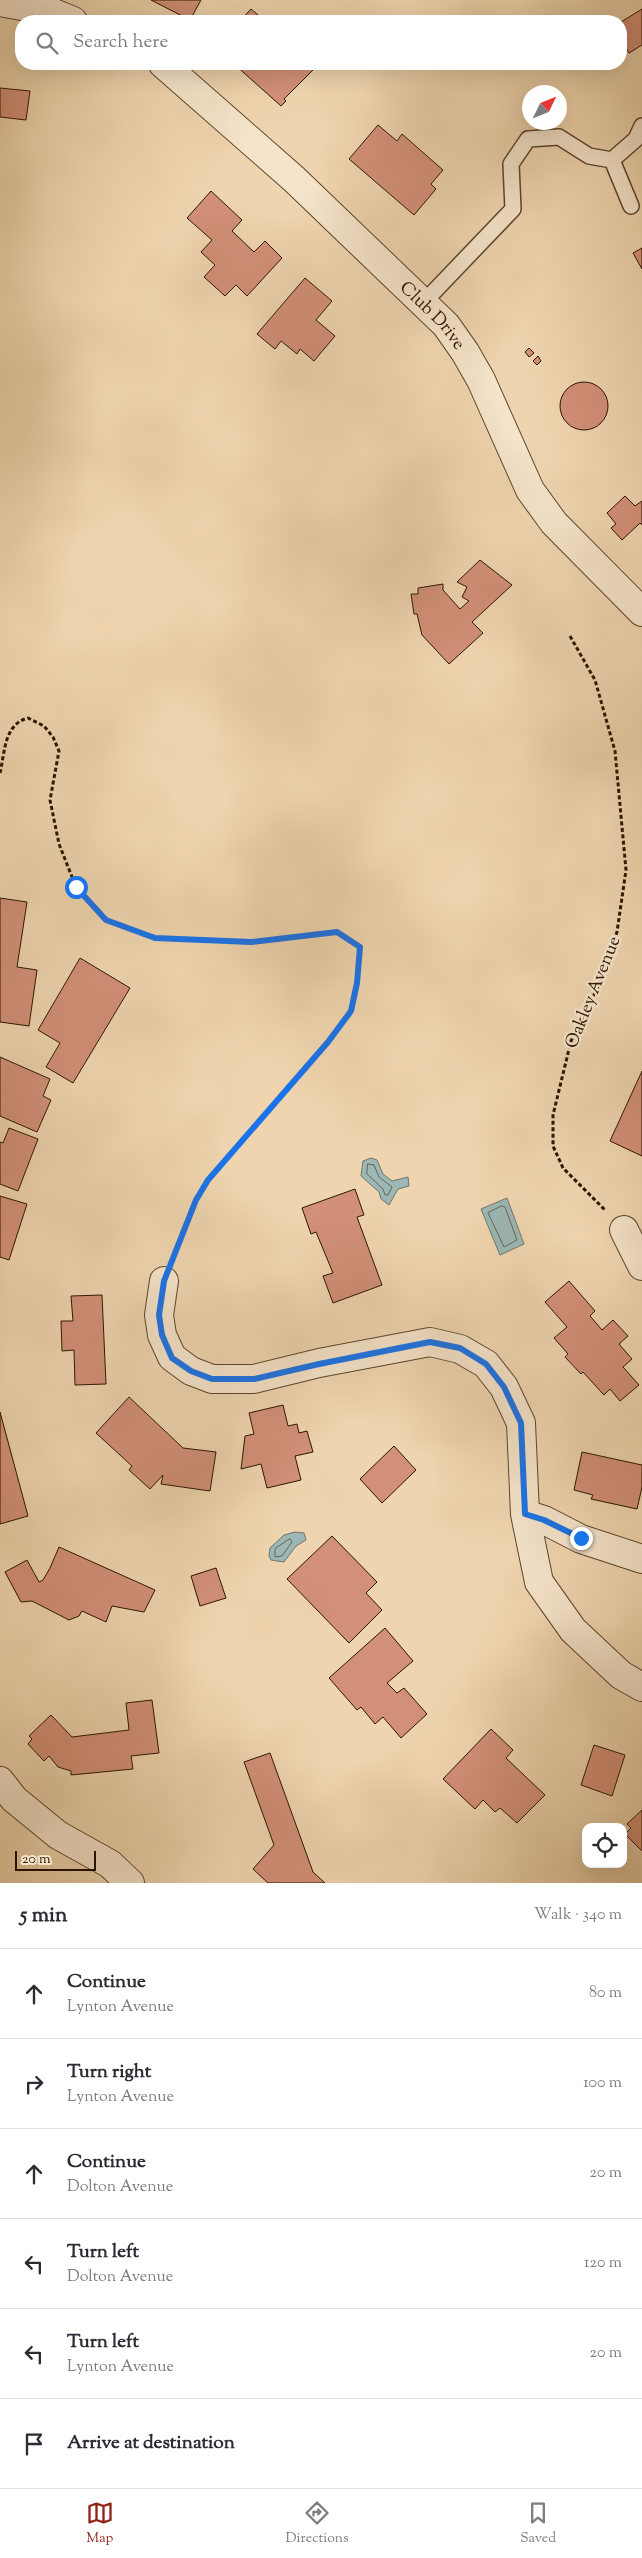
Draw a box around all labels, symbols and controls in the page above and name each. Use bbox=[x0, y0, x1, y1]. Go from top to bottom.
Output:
search box bbox=[15, 15, 627, 70]
icon: search bbox=[33, 29, 61, 57]
text: Search here bbox=[73, 29, 168, 56]
north arrow bbox=[522, 85, 567, 130]
street label: Club Drive bbox=[393, 276, 471, 356]
route start bbox=[65, 876, 88, 899]
street label: Oakley Avenue bbox=[559, 933, 628, 1053]
route end bbox=[570, 1527, 593, 1550]
map controls bbox=[582, 1823, 627, 1868]
button: locate bbox=[582, 1823, 627, 1868]
scale bar bbox=[15, 1848, 96, 1871]
text: 20 m bbox=[22, 1850, 51, 1870]
text: 5 min bbox=[20, 1901, 67, 1931]
text: Walk · 340 m bbox=[534, 1904, 622, 1927]
text: Continue bbox=[67, 1969, 146, 1996]
icon: ahead bbox=[20, 1980, 48, 2008]
text: 80 m bbox=[589, 1982, 622, 2005]
text: Lynton Avenue bbox=[67, 1996, 174, 2019]
text: Turn right bbox=[67, 2059, 151, 2086]
icon: right bbox=[20, 2070, 48, 2098]
text: 100 m bbox=[583, 2072, 622, 2095]
text: Lynton Avenue bbox=[67, 2086, 174, 2109]
text: Continue bbox=[67, 2149, 146, 2176]
icon: ahead bbox=[20, 2160, 48, 2188]
text: 20 m bbox=[589, 2162, 622, 2185]
text: Dolton Avenue bbox=[67, 2176, 173, 2199]
text: Turn left bbox=[67, 2239, 139, 2266]
icon: left bbox=[20, 2250, 48, 2278]
text: 120 m bbox=[584, 2252, 622, 2275]
text: Dolton Avenue bbox=[67, 2266, 173, 2289]
text: Turn left bbox=[67, 2329, 139, 2356]
icon: left bbox=[20, 2340, 48, 2368]
text: 20 m bbox=[589, 2342, 622, 2365]
text: Lynton Avenue bbox=[67, 2356, 174, 2379]
icon: arrive bbox=[20, 2430, 48, 2458]
text: Arrive at destination bbox=[67, 2430, 235, 2457]
tab: Map bbox=[86, 2499, 114, 2549]
tab: Directions bbox=[285, 2499, 349, 2549]
tab: Saved bbox=[520, 2499, 556, 2549]

